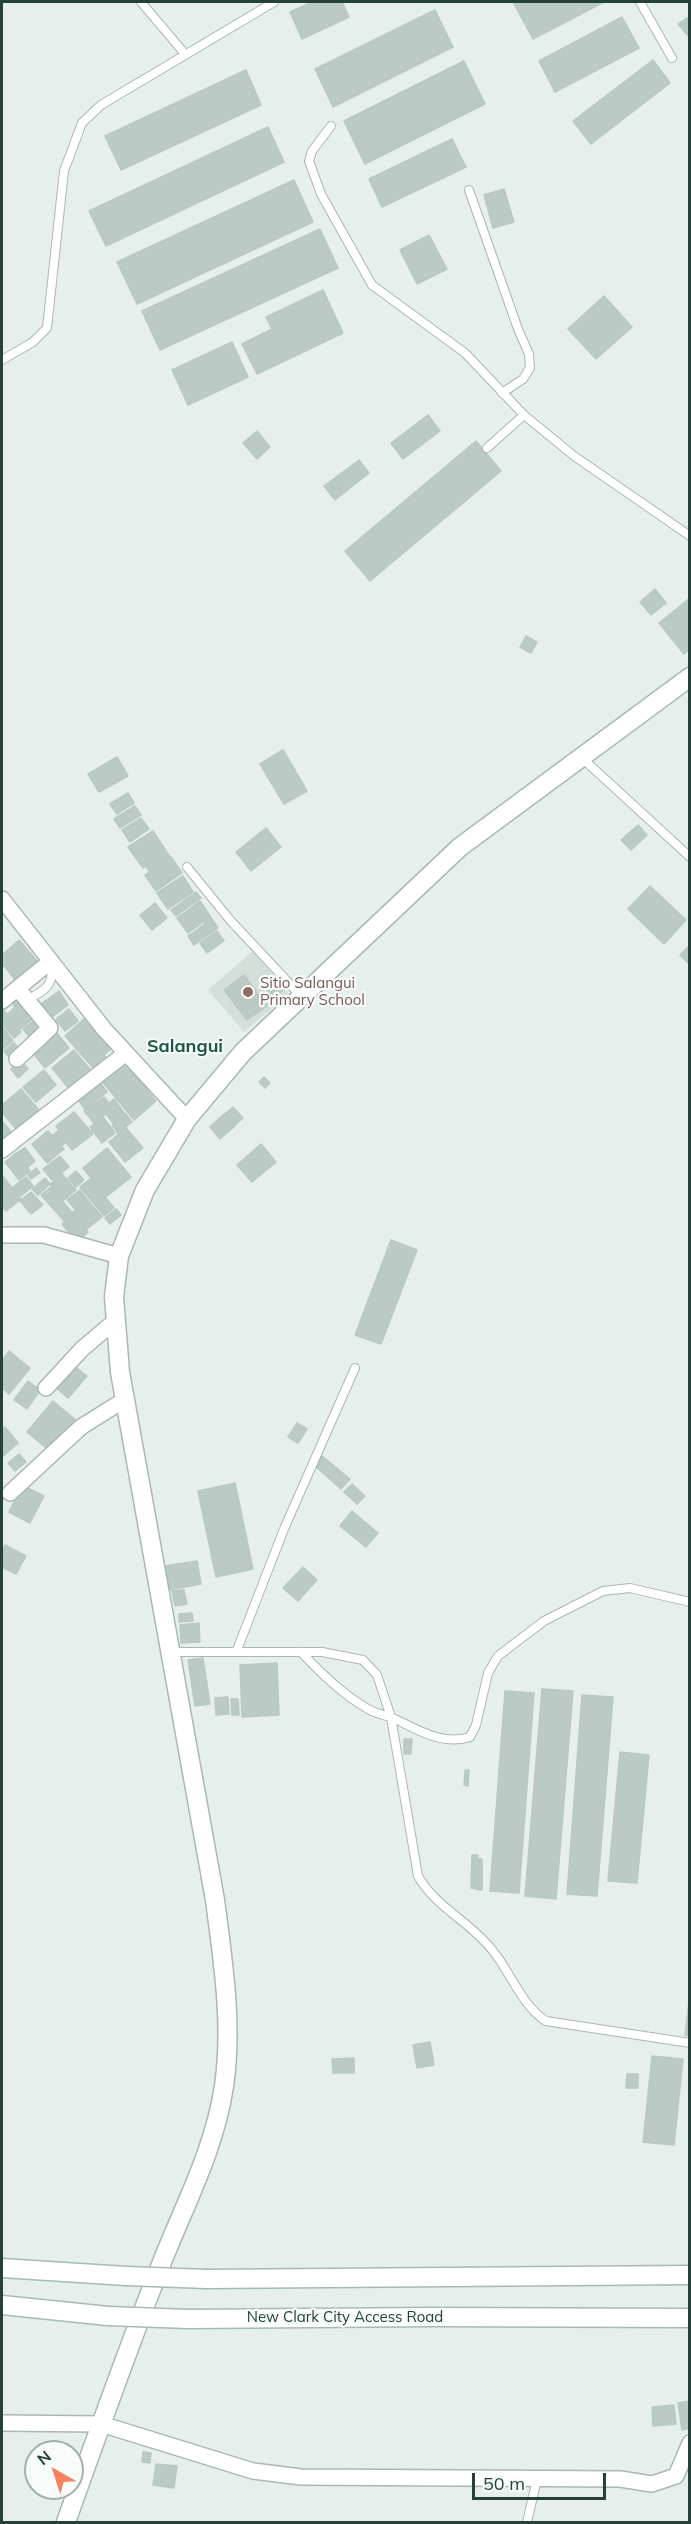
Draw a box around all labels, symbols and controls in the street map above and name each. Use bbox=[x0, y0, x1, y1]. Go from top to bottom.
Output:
place label: Sitio Salangui Primary School bbox=[260, 974, 365, 1009]
marker: Sitio Salangui Primary School bbox=[241, 985, 255, 999]
district label: Salangui bbox=[147, 1036, 223, 1058]
street label: New Clark City Access Road bbox=[247, 2308, 443, 2326]
north arrow bbox=[24, 2440, 84, 2500]
text: N bbox=[33, 2446, 55, 2469]
scale bar bbox=[475, 2461, 608, 2499]
text: 50 m bbox=[483, 2472, 525, 2495]

